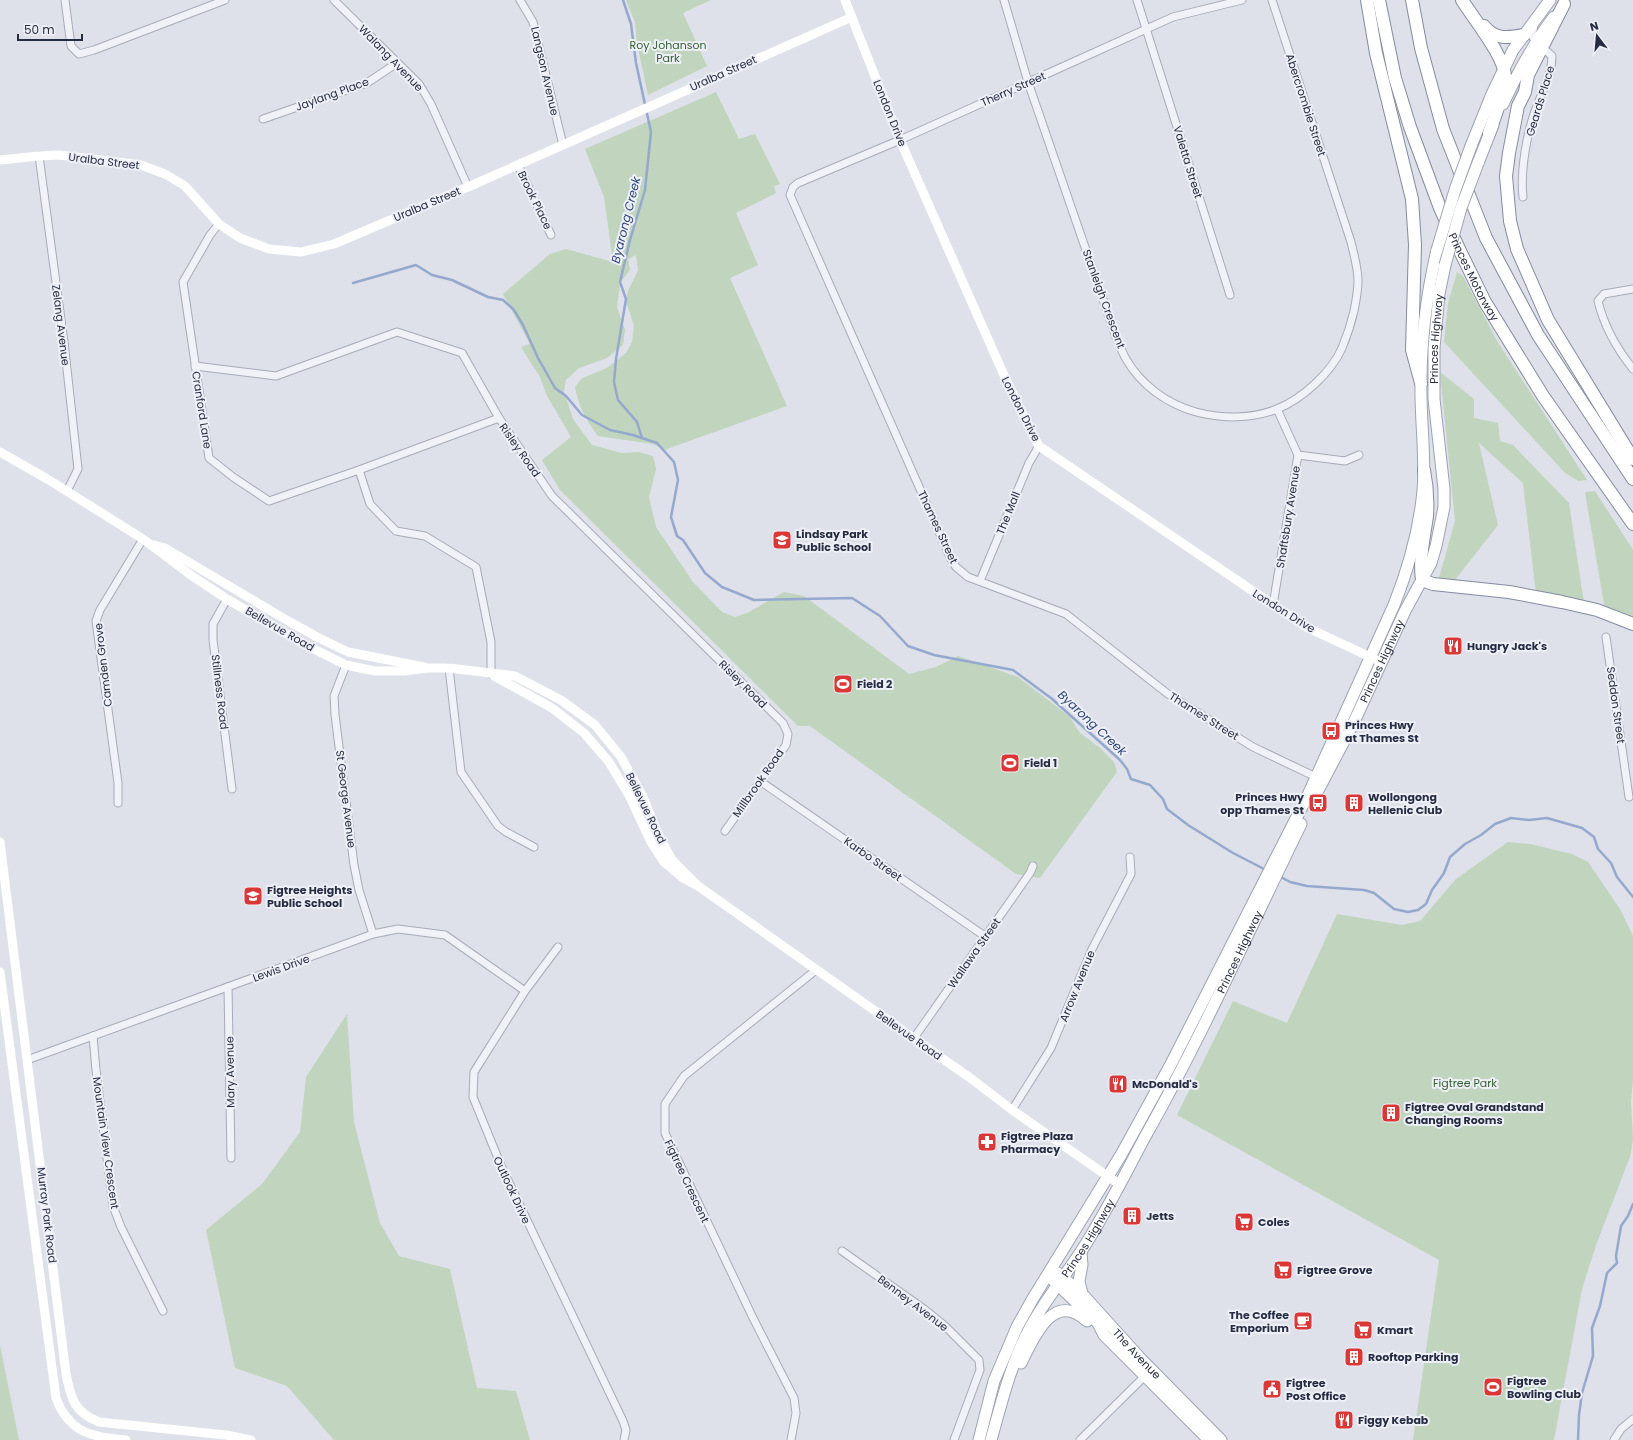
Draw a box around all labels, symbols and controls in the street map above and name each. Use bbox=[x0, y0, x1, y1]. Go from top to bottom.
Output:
scale bar bbox=[18, 16, 82, 42]
north arrow bbox=[1577, 16, 1617, 56]
text: N bbox=[1588, 18, 1600, 35]
text: 50 m bbox=[24, 21, 55, 38]
street label: Walang Avenue bbox=[355, 21, 427, 95]
street label: Langson Avenue bbox=[527, 25, 563, 117]
park label: Roy Johanson Park bbox=[629, 37, 707, 66]
street label: Uralba Street bbox=[687, 51, 759, 95]
street label: Abercrombie Street bbox=[1282, 52, 1330, 158]
street label: Geards Place bbox=[1522, 64, 1558, 138]
street label: Therry Street bbox=[978, 68, 1048, 110]
street label: Jaylang Place bbox=[293, 73, 371, 115]
street label: London Drive bbox=[869, 77, 911, 149]
street label: Valetta Street bbox=[1169, 124, 1207, 200]
street label: Uralba Street bbox=[67, 149, 141, 173]
street label: Brook Place bbox=[514, 168, 556, 232]
water label: Byarong Creek bbox=[607, 174, 645, 265]
street label: Uralba Street bbox=[391, 183, 463, 225]
street label: Princes Motorway bbox=[1445, 230, 1503, 325]
street label: Stanleigh Crescent bbox=[1079, 247, 1129, 351]
street label: Zelang Avenue bbox=[48, 284, 74, 367]
street label: Princes Highway bbox=[1426, 292, 1447, 384]
street label: Cranford Lane bbox=[188, 370, 216, 450]
street label: London Drive bbox=[998, 374, 1044, 444]
street label: Risley Road bbox=[496, 420, 544, 480]
street label: Shaftsbury Avenue bbox=[1272, 465, 1304, 569]
street label: Thames Street bbox=[914, 488, 962, 566]
street label: The Mall bbox=[992, 489, 1024, 537]
place label: Lindsay Park Public School bbox=[796, 526, 871, 555]
school or university icon: Lindsay Park Public School bbox=[771, 529, 793, 551]
street label: London Drive bbox=[1250, 585, 1318, 637]
street label: Bellevue Road bbox=[242, 603, 318, 655]
street label: Princes Highway bbox=[1356, 616, 1408, 705]
street label: Camden Grove bbox=[90, 622, 116, 708]
restaurant icon: Hungry Jack's bbox=[1442, 635, 1464, 657]
place label: Hungry Jack's bbox=[1467, 638, 1547, 654]
street label: Stillness Road bbox=[207, 654, 233, 730]
street label: Risley Road bbox=[715, 656, 771, 712]
street label: Seddon Street bbox=[1603, 666, 1629, 744]
sports icon: Field 2 bbox=[832, 673, 854, 695]
place label: Field 2 bbox=[857, 676, 892, 692]
water label: Byarong Creek bbox=[1054, 686, 1131, 760]
street label: Thames Street bbox=[1166, 688, 1242, 744]
place label: Princes Hwy at Thames St bbox=[1345, 717, 1419, 746]
bus stop icon: Princes Hwy at Thames St bbox=[1320, 720, 1342, 742]
street label: Millbrook Road bbox=[728, 745, 788, 821]
street label: St George Avenue bbox=[332, 749, 360, 849]
sports icon: Field 1 bbox=[999, 752, 1021, 774]
place label: Field 1 bbox=[1024, 755, 1057, 771]
street label: Bellevue Road bbox=[622, 770, 670, 846]
place label: Princes Hwy opp Thames St bbox=[1220, 789, 1305, 818]
place label: Wollongong Hellenic Club bbox=[1368, 789, 1443, 818]
bus stop icon: Princes Hwy opp Thames St bbox=[1307, 792, 1329, 814]
building icon: Wollongong Hellenic Club bbox=[1343, 792, 1365, 814]
street label: Karbo Street bbox=[841, 833, 905, 885]
place label: Figtree Heights Public School bbox=[267, 882, 352, 911]
school or university icon: Figtree Heights Public School bbox=[242, 885, 264, 907]
street label: Princes Highway bbox=[1213, 907, 1267, 996]
street label: Wallawa Street bbox=[944, 915, 1004, 991]
street label: Arrow Avenue bbox=[1055, 948, 1099, 1024]
street label: Lewis Drive bbox=[250, 950, 312, 986]
street label: Bellevue Road bbox=[873, 1006, 945, 1064]
street label: Mary Avenue bbox=[221, 1036, 239, 1108]
restaurant icon: McDonald's bbox=[1107, 1073, 1129, 1095]
park label: Figtree Park bbox=[1433, 1075, 1497, 1091]
street label: Mountain View Crescent bbox=[89, 1076, 123, 1210]
place label: McDonald's bbox=[1132, 1076, 1198, 1092]
place label: Figtree Oval Grandstand Changing Rooms bbox=[1405, 1099, 1544, 1128]
building icon: Figtree Oval Grandstand Changing Rooms bbox=[1380, 1102, 1402, 1124]
place label: Figtree Plaza Pharmacy bbox=[1001, 1128, 1073, 1157]
pharmacy icon: Figtree Plaza Pharmacy bbox=[976, 1131, 998, 1153]
street label: Figtree Crescent bbox=[661, 1137, 713, 1225]
street label: Outlook Drive bbox=[489, 1154, 535, 1226]
street label: Murray Park Road bbox=[33, 1166, 61, 1264]
street label: Princes Highway bbox=[1058, 1195, 1119, 1281]
building icon: Jetts bbox=[1121, 1205, 1143, 1227]
place label: Jetts bbox=[1146, 1208, 1174, 1224]
supermarket icon: Coles bbox=[1233, 1211, 1255, 1233]
place label: Coles bbox=[1258, 1214, 1290, 1230]
supermarket icon: Figtree Grove bbox=[1272, 1259, 1294, 1281]
place label: Figtree Grove bbox=[1297, 1262, 1373, 1278]
street label: Benney Avenue bbox=[874, 1271, 952, 1335]
place label: The Coffee Emporium bbox=[1229, 1307, 1289, 1336]
cafe icon: The Coffee Emporium bbox=[1292, 1310, 1314, 1332]
supermarket icon: Kmart bbox=[1352, 1319, 1374, 1341]
place label: Kmart bbox=[1377, 1322, 1413, 1338]
street label: The Avenue bbox=[1109, 1325, 1165, 1383]
building icon: Rooftop Parking bbox=[1343, 1346, 1365, 1368]
place label: Rooftop Parking bbox=[1368, 1349, 1458, 1365]
place label: Figtree Bowling Club bbox=[1507, 1373, 1582, 1402]
place label: Figtree Post Office bbox=[1286, 1375, 1346, 1404]
sports icon: Figtree Bowling Club bbox=[1482, 1376, 1504, 1398]
public building icon: Figtree Post Office bbox=[1261, 1378, 1283, 1400]
restaurant icon: Figgy Kebab bbox=[1333, 1409, 1355, 1431]
place label: Figgy Kebab bbox=[1358, 1412, 1429, 1428]

